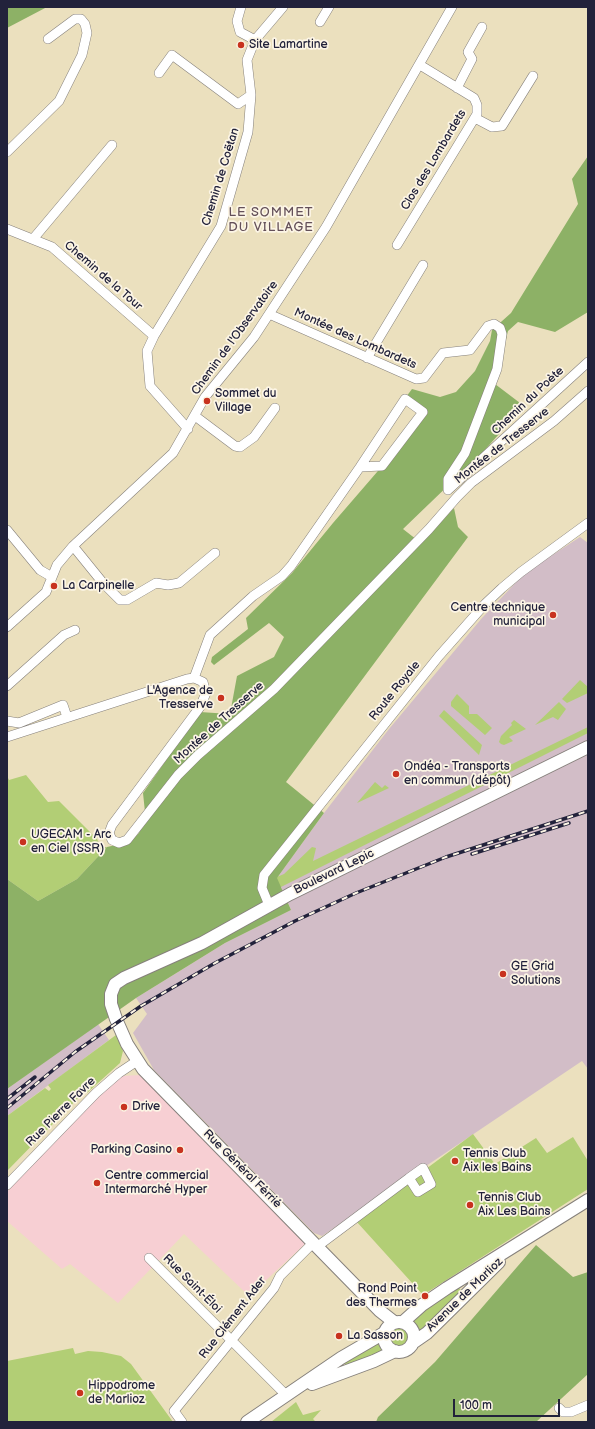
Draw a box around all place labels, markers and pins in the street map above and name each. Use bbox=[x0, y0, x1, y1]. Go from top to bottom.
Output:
place label: Site Lamartine bbox=[249, 38, 328, 52]
marker: Site Lamartine bbox=[236, 40, 246, 50]
place label: Sommet du Village bbox=[215, 387, 277, 415]
marker: Sommet du Village bbox=[202, 396, 212, 406]
place label: La Carpinelle bbox=[62, 579, 134, 593]
marker: La Carpinelle bbox=[49, 581, 59, 591]
place label: Centre technique municipal bbox=[451, 601, 545, 629]
marker: Centre technique municipal bbox=[548, 610, 558, 620]
place label: L'Agence de Tresserve bbox=[146, 684, 213, 712]
marker: L'Agence de Tresserve bbox=[216, 693, 226, 703]
place label: Ondéa - Transports en commun (dépôt) bbox=[404, 760, 511, 788]
marker: Ondéa - Transports en commun (dépôt) bbox=[391, 769, 401, 779]
place label: UGECAM - Arc en Ciel (SSR) bbox=[31, 828, 111, 856]
marker: UGECAM - Arc en Ciel (SSR) bbox=[18, 837, 28, 847]
place label: GE Grid Solutions bbox=[511, 960, 560, 988]
marker: GE Grid Solutions bbox=[498, 969, 508, 979]
place label: Drive bbox=[132, 1100, 160, 1114]
marker: Drive bbox=[119, 1102, 129, 1112]
place label: Parking Casino bbox=[91, 1143, 172, 1157]
marker: Parking Casino bbox=[175, 1145, 185, 1155]
place label: Tennis Club Aix les Bains bbox=[463, 1147, 531, 1175]
marker: Tennis Club Aix les Bains bbox=[450, 1156, 460, 1166]
place label: Centre commercial Intermarché Hyper bbox=[105, 1169, 208, 1197]
marker: Centre commercial Intermarché Hyper bbox=[92, 1178, 102, 1188]
place label: Tennis Club Aix Les Bains bbox=[478, 1191, 550, 1219]
marker: Tennis Club Aix Les Bains bbox=[465, 1200, 475, 1210]
place label: Rond Point des Thermes bbox=[346, 1282, 417, 1310]
marker: Rond Point des Thermes bbox=[420, 1291, 430, 1301]
place label: La Sasson bbox=[347, 1329, 403, 1343]
marker: La Sasson bbox=[334, 1331, 344, 1341]
place label: Hippodrome de Marlioz bbox=[88, 1379, 155, 1407]
marker: Hippodrome de Marlioz bbox=[75, 1388, 85, 1398]

